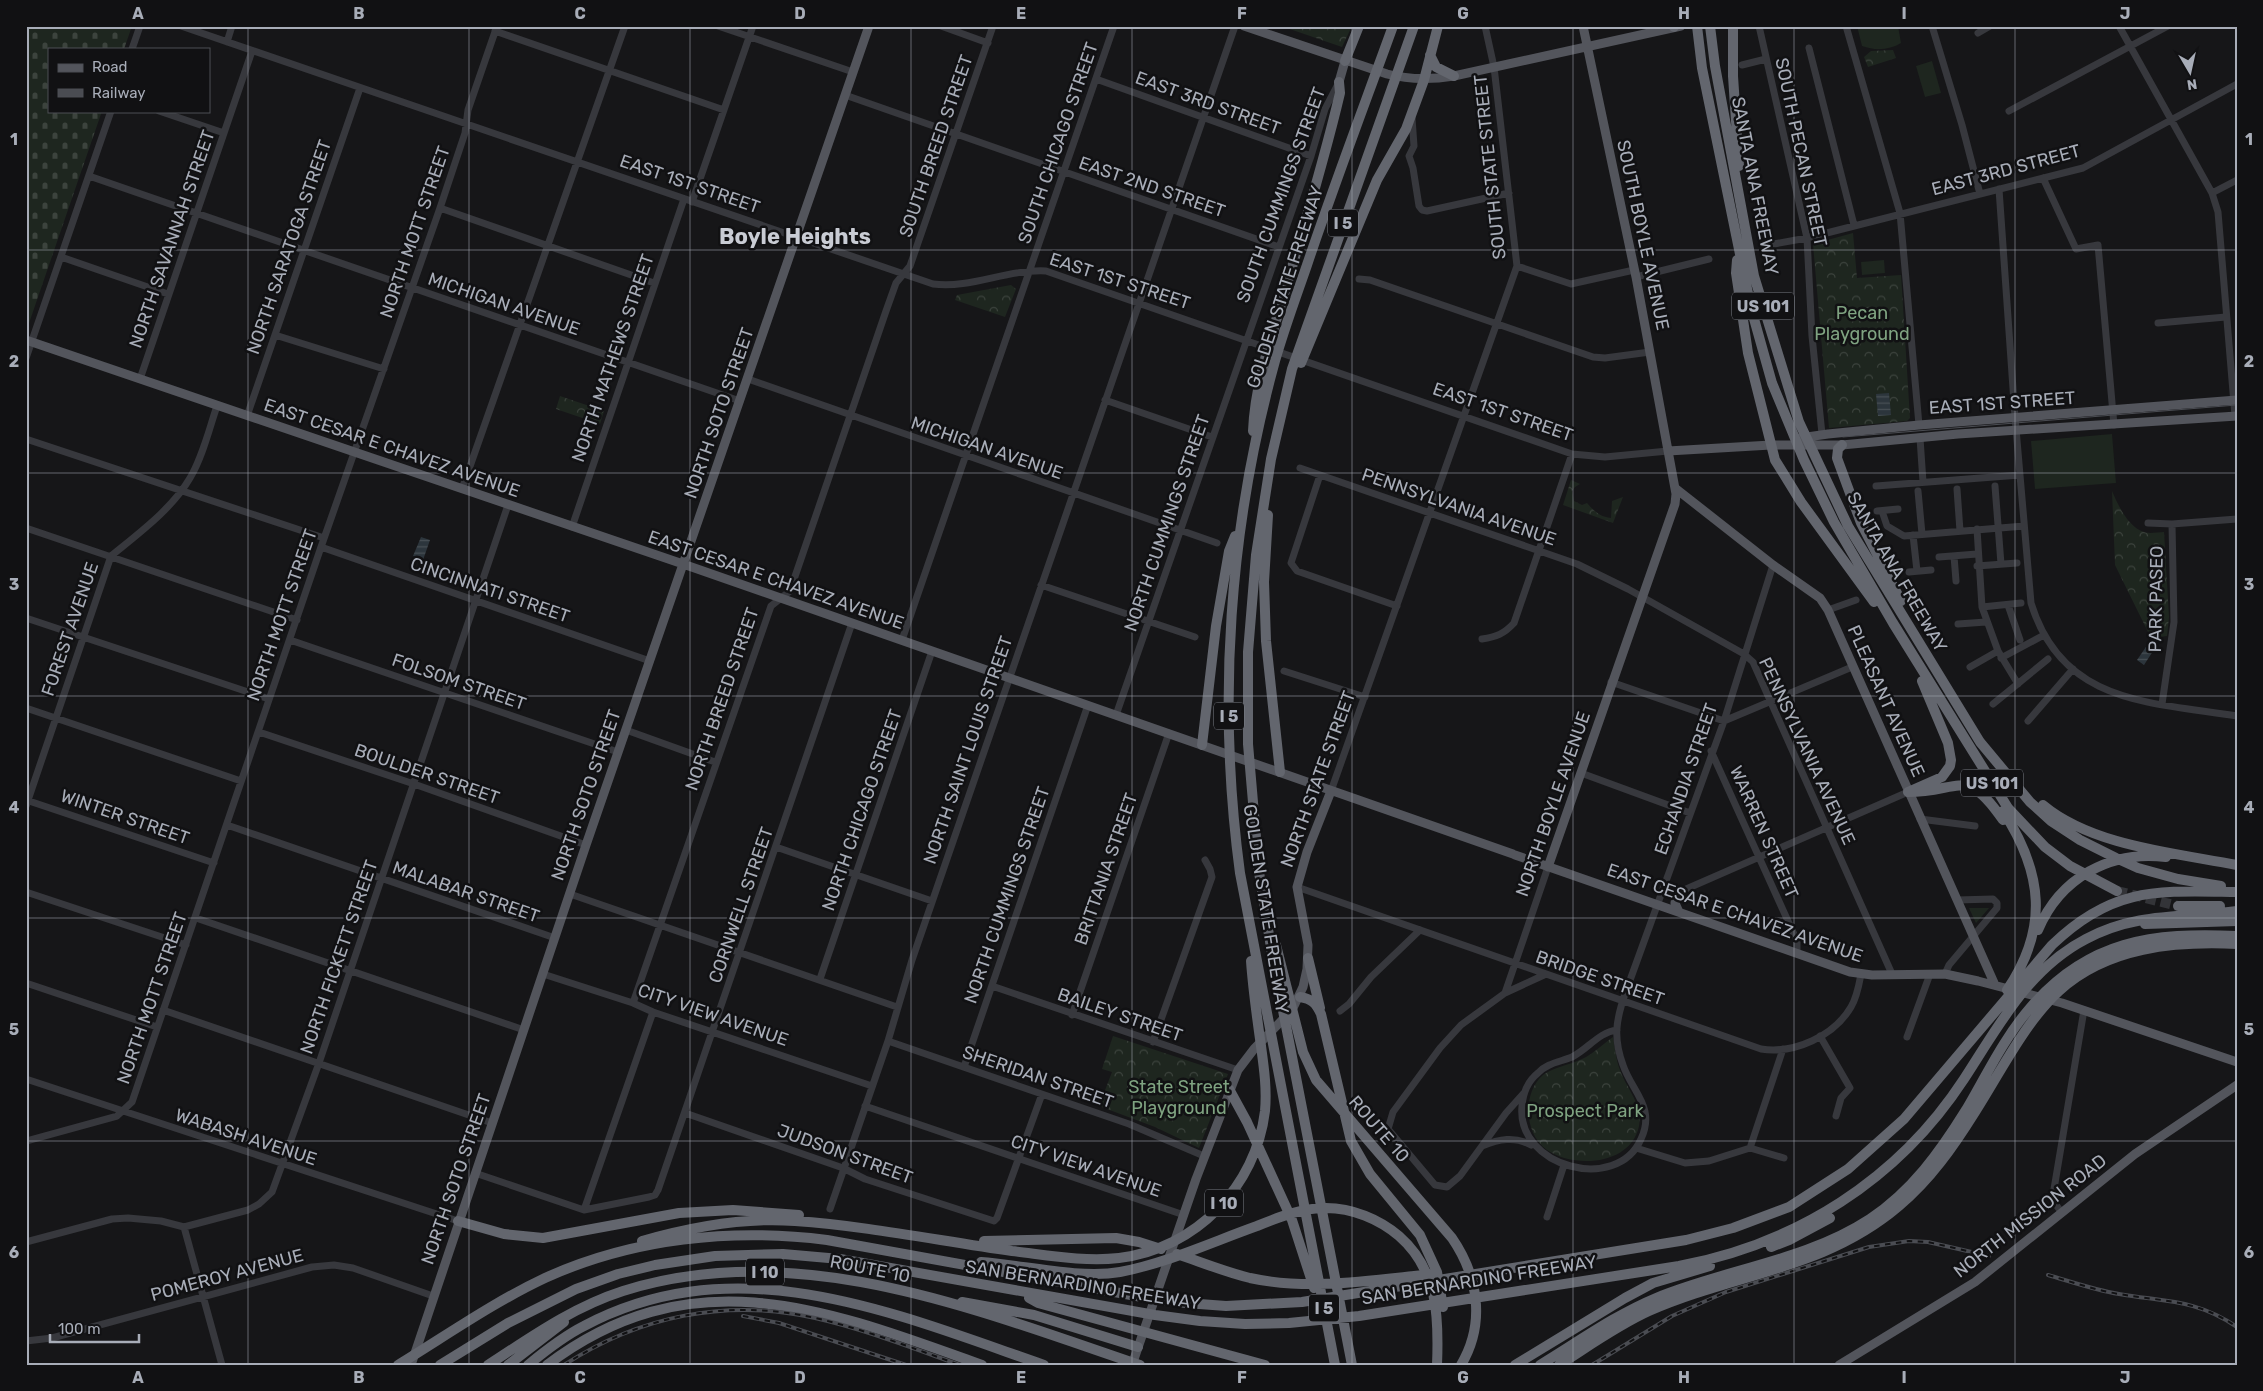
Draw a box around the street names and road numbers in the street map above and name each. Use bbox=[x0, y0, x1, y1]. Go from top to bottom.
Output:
street label: SOUTH CHICAGO STREET bbox=[1013, 39, 1103, 247]
street label: SOUTH BREED STREET bbox=[894, 52, 978, 240]
street label: SOUTH PECAN STREET bbox=[1770, 56, 1832, 248]
street label: EAST 3RD STREET bbox=[1132, 66, 1284, 140]
street label: SOUTH STATE STREET bbox=[1469, 73, 1511, 261]
street label: SOUTH CUMMINGS STREET bbox=[1232, 84, 1330, 306]
street label: SANTA ANA FREEWAY bbox=[1727, 95, 1783, 277]
street label: NORTH SAVANNAH STREET bbox=[124, 127, 220, 351]
street label: NORTH SARATOGA STREET bbox=[242, 137, 336, 357]
street label: SOUTH BOYLE AVENUE bbox=[1612, 138, 1674, 332]
street label: EAST 3RD STREET bbox=[1929, 140, 2083, 200]
street label: NORTH MOTT STREET bbox=[375, 143, 455, 321]
street label: EAST 1ST STREET bbox=[617, 150, 763, 218]
street label: EAST 2ND STREET bbox=[1076, 152, 1228, 222]
street label: GOLDEN STATE FREEWAY bbox=[1242, 183, 1328, 391]
road number: I 5 bbox=[1328, 210, 1358, 237]
street label: EAST 1ST STREET bbox=[1047, 248, 1193, 314]
street label: NORTH MATHEWS STREET bbox=[567, 251, 659, 465]
street label: MICHIGAN AVENUE bbox=[425, 268, 583, 340]
road number: US 101 bbox=[1732, 292, 1794, 320]
street label: NORTH SOTO STREET bbox=[679, 325, 759, 501]
street label: EAST 1ST STREET bbox=[1430, 378, 1576, 446]
street label: EAST 1ST STREET bbox=[1928, 387, 2076, 419]
street label: EAST CESAR E CHAVEZ AVENUE bbox=[261, 394, 523, 502]
street label: MICHIGAN AVENUE bbox=[908, 412, 1066, 484]
street label: NORTH CUMMINGS STREET bbox=[1119, 412, 1215, 634]
street label: PENNSYLVANIA AVENUE bbox=[1359, 463, 1559, 551]
street label: SANTA ANA FREEWAY bbox=[1842, 488, 1952, 656]
street label: NORTH MOTT STREET bbox=[242, 526, 322, 704]
street label: EAST CESAR E CHAVEZ AVENUE bbox=[645, 526, 907, 634]
street label: PARK PASEO bbox=[2144, 546, 2168, 652]
street label: CINCINNATI STREET bbox=[407, 552, 573, 628]
street label: FOREST AVENUE bbox=[37, 559, 103, 699]
street label: NORTH BREED STREET bbox=[680, 605, 764, 793]
street label: PLEASANT AVENUE bbox=[1843, 622, 1929, 780]
street label: NORTH SAINT LOUIS STREET bbox=[919, 633, 1017, 867]
street label: FOLSOM STREET bbox=[389, 649, 529, 715]
street label: PENNSYLVANIA AVENUE bbox=[1754, 654, 1860, 848]
street label: NORTH STATE STREET bbox=[1276, 688, 1360, 870]
street label: ECHANDIA STREET bbox=[1650, 700, 1722, 858]
road number: I 5 bbox=[1214, 702, 1244, 729]
street label: NORTH CHICAGO STREET bbox=[817, 706, 907, 914]
street label: NORTH SOTO STREET bbox=[546, 707, 626, 883]
street label: NORTH BOYLE AVENUE bbox=[1511, 709, 1595, 899]
street label: BOULDER STREET bbox=[352, 739, 502, 809]
street label: WARREN STREET bbox=[1725, 762, 1803, 902]
road number: US 101 bbox=[1961, 770, 2023, 796]
street label: NORTH CUMMINGS STREET bbox=[959, 784, 1055, 1006]
street label: WINTER STREET bbox=[58, 785, 192, 849]
street label: BRITTANIA STREET bbox=[1070, 790, 1142, 948]
street label: GOLDEN STATE FREEWAY bbox=[1239, 803, 1293, 1016]
street label: CORNWELL STREET bbox=[704, 824, 778, 986]
street label: MALABAR STREET bbox=[390, 856, 542, 928]
street label: NORTH FICKETT STREET bbox=[295, 857, 383, 1057]
street label: EAST CESAR E CHAVEZ AVENUE bbox=[1604, 859, 1866, 967]
street label: NORTH MOTT STREET bbox=[112, 909, 192, 1087]
street label: BRIDGE STREET bbox=[1533, 946, 1667, 1010]
street label: CITY VIEW AVENUE bbox=[635, 979, 791, 1051]
street label: BAILEY STREET bbox=[1055, 983, 1185, 1047]
street label: SHERIDAN STREET bbox=[960, 1041, 1116, 1113]
street label: NORTH SOTO STREET bbox=[416, 1091, 496, 1267]
street label: ROUTE 10 bbox=[1344, 1091, 1414, 1167]
street label: WABASH AVENUE bbox=[172, 1104, 320, 1170]
street label: JUDSON STREET bbox=[774, 1119, 916, 1189]
street label: CITY VIEW AVENUE bbox=[1008, 1130, 1164, 1202]
street label: NORTH MISSION ROAD bbox=[1949, 1150, 2111, 1282]
road number: I 10 bbox=[1205, 1190, 1243, 1216]
street label: POMEROY AVENUE bbox=[148, 1244, 306, 1306]
street label: ROUTE 10 bbox=[828, 1250, 912, 1288]
street label: SAN BERNARDINO FREEWAY bbox=[1360, 1250, 1599, 1309]
street label: SAN BERNARDINO FREEWAY bbox=[964, 1256, 1203, 1315]
road number: I 10 bbox=[746, 1258, 784, 1286]
road number: I 5 bbox=[1309, 1295, 1339, 1322]

